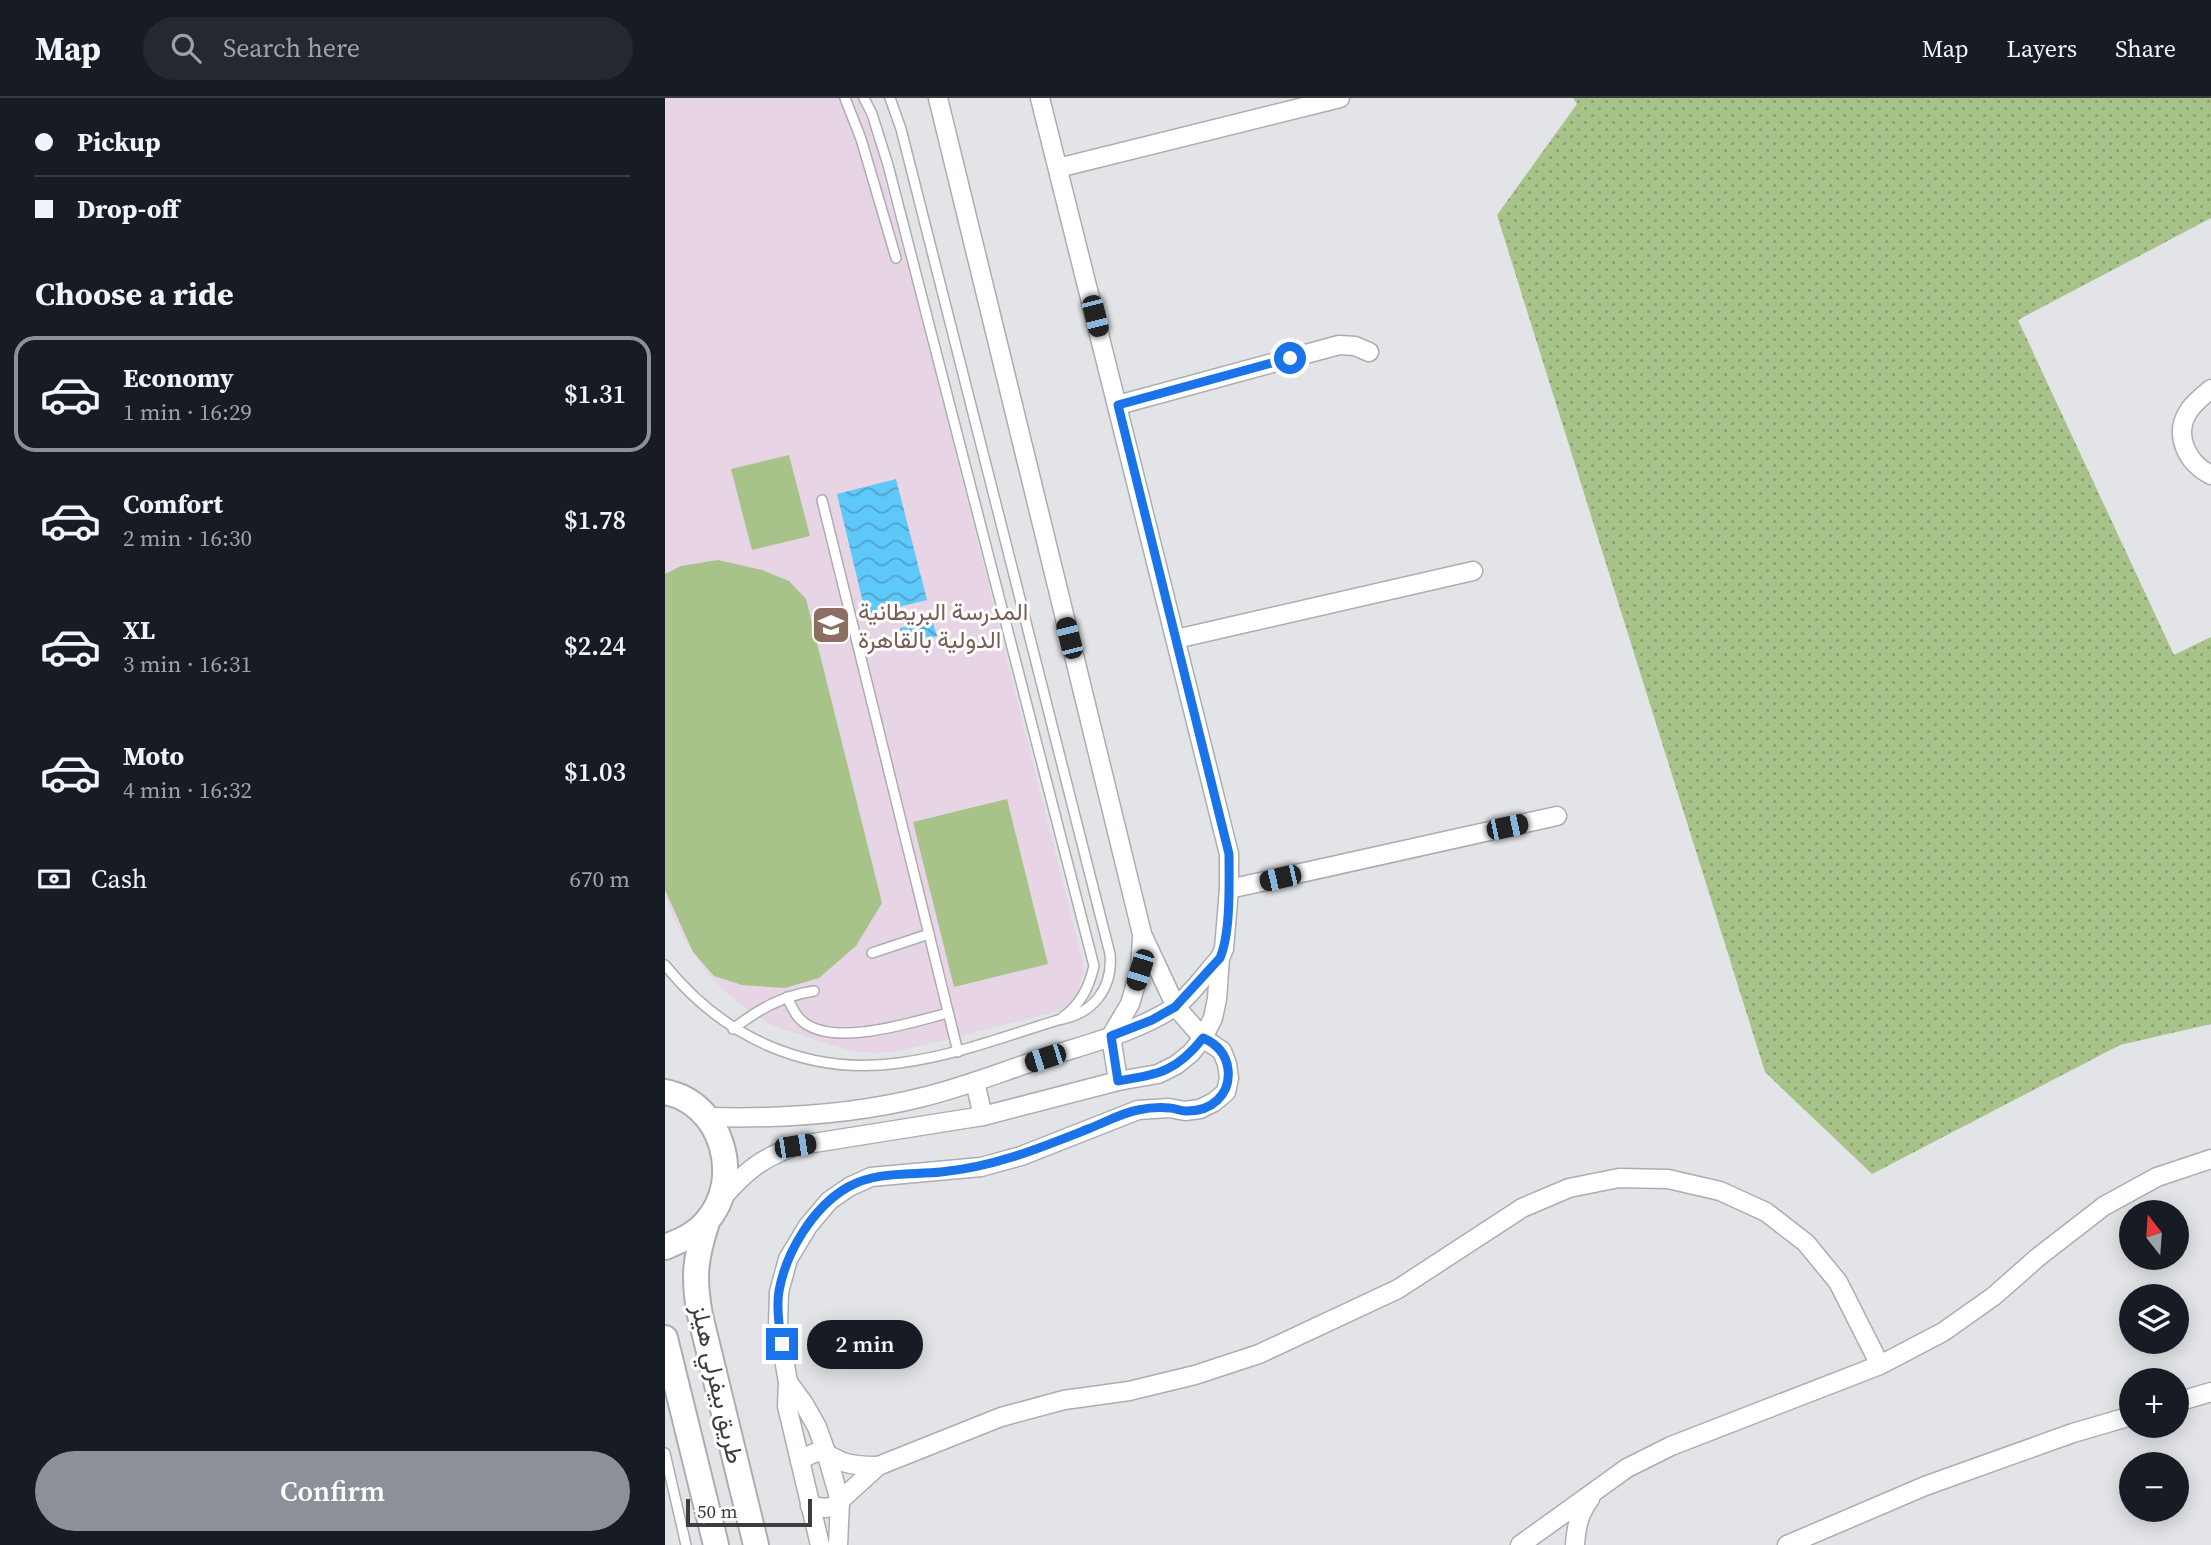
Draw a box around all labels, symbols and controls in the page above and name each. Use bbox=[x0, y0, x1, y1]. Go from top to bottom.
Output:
search box bbox=[143, 17, 633, 80]
text: Map bbox=[35, 26, 101, 71]
icon: search bbox=[167, 29, 205, 67]
text: Search here bbox=[223, 30, 360, 66]
text: Map bbox=[1922, 32, 1969, 65]
text: Layers bbox=[2007, 32, 2077, 65]
text: Share bbox=[2115, 32, 2176, 65]
text: Pickup bbox=[77, 124, 161, 160]
text: Drop-off bbox=[77, 191, 179, 227]
text: Choose a ride bbox=[35, 272, 234, 316]
car bbox=[1080, 293, 1111, 339]
route start bbox=[1274, 342, 1306, 374]
text: Economy bbox=[123, 360, 234, 396]
icon: car bbox=[39, 363, 102, 426]
text: $1.31 bbox=[564, 376, 626, 412]
text: 1 min · 16:29 bbox=[123, 396, 252, 428]
text: Comfort bbox=[123, 486, 223, 522]
icon: car bbox=[39, 489, 102, 552]
text: $1.78 bbox=[564, 502, 626, 538]
text: 2 min · 16:30 bbox=[123, 522, 252, 554]
place label: المدرسة البريطانية الدولية بالقاهرة bbox=[858, 595, 1028, 656]
school or university icon: المدرسة البريطانية الدولية بالقاهرة bbox=[810, 604, 852, 646]
text: XL bbox=[123, 612, 155, 648]
icon: car bbox=[39, 615, 102, 678]
car bbox=[1054, 615, 1085, 661]
text: $2.24 bbox=[564, 628, 626, 664]
text: 3 min · 16:31 bbox=[123, 648, 252, 680]
text: Moto bbox=[123, 738, 184, 774]
icon: car bbox=[39, 741, 102, 804]
text: $1.03 bbox=[564, 754, 626, 790]
text: 4 min · 16:32 bbox=[123, 774, 252, 806]
car bbox=[1485, 812, 1530, 842]
icon: cash bbox=[35, 860, 73, 898]
text: Cash bbox=[91, 861, 147, 897]
text: 670 m bbox=[569, 863, 630, 895]
car bbox=[1258, 863, 1303, 893]
car bbox=[1124, 947, 1157, 993]
car bbox=[1022, 1042, 1069, 1074]
car bbox=[773, 1132, 818, 1160]
north arrow bbox=[2119, 1200, 2189, 1270]
map controls bbox=[2119, 1200, 2189, 1522]
button: layers bbox=[2119, 1284, 2189, 1354]
street label: طريق بيفرلي هيلز bbox=[681, 1300, 752, 1467]
callout: 2 min bbox=[807, 1320, 922, 1368]
route end bbox=[766, 1328, 798, 1360]
text: 2 min bbox=[835, 1328, 895, 1360]
button: + bbox=[2119, 1368, 2189, 1438]
button: Confirm bbox=[35, 1451, 630, 1531]
button: − bbox=[2119, 1452, 2189, 1522]
scale bar bbox=[686, 1496, 812, 1528]
text: 50 m bbox=[697, 1498, 738, 1524]

